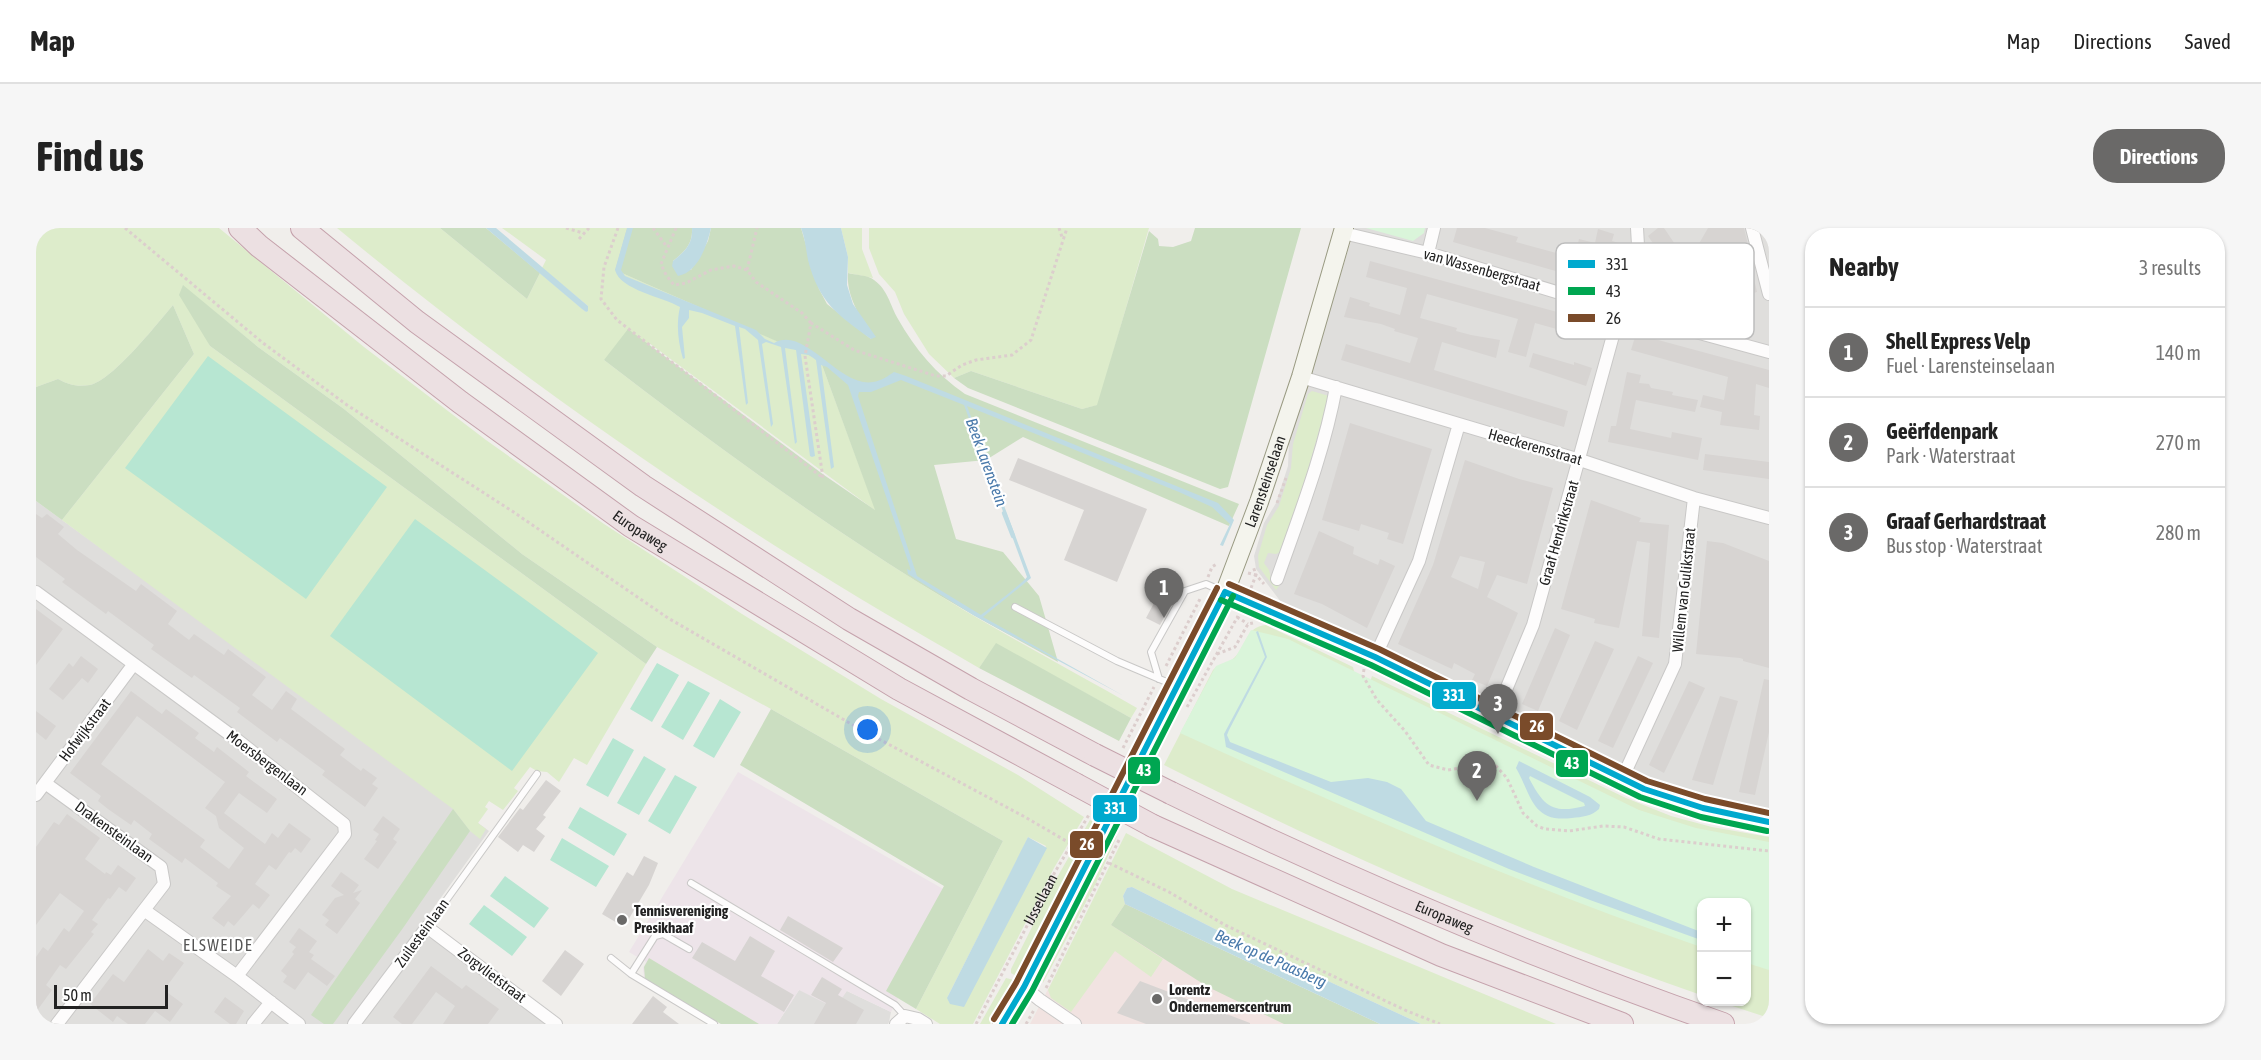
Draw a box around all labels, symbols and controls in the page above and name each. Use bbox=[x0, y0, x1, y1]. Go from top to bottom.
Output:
text: Map bbox=[30, 25, 75, 57]
text: Map bbox=[2006, 29, 2040, 53]
text: Directions bbox=[2073, 29, 2152, 53]
text: Saved bbox=[2185, 29, 2231, 53]
button: Directions bbox=[2093, 129, 2225, 183]
text: Find us bbox=[36, 132, 144, 180]
legend bbox=[1556, 243, 1754, 339]
street label: van Wassenbergstraat bbox=[1422, 245, 1543, 294]
text: Nearby bbox=[1829, 252, 1899, 282]
text: 331 bbox=[1606, 255, 1629, 273]
text: 3 results bbox=[2139, 256, 2201, 279]
text: 43 bbox=[1606, 282, 1621, 300]
text: 26 bbox=[1606, 309, 1621, 327]
text: Shell Express Velp bbox=[1886, 328, 2031, 354]
text: 1 bbox=[1844, 341, 1853, 364]
text: 140 m bbox=[2156, 341, 2201, 364]
text: Fuel · Larensteinselaan bbox=[1886, 354, 2055, 377]
water label: Beek Larenstein bbox=[963, 415, 1011, 509]
text: Geërfdenpark bbox=[1886, 418, 1998, 444]
street label: Heeckerensstraat bbox=[1486, 425, 1584, 468]
text: 2 bbox=[1844, 431, 1853, 454]
text: 270 m bbox=[2156, 431, 2201, 454]
street label: Larensteinselaan bbox=[1241, 433, 1289, 529]
text: Park · Waterstraat bbox=[1886, 444, 2016, 467]
street label: Graaf Hendrikstraat bbox=[1535, 478, 1582, 587]
street label: Europaweg bbox=[610, 507, 671, 554]
text: Graaf Gerhardstraat bbox=[1886, 508, 2046, 534]
text: 3 bbox=[1844, 521, 1853, 544]
text: 280 m bbox=[2156, 521, 2201, 544]
street label: Willem van Gulikstraat bbox=[1668, 527, 1699, 653]
text: Bus stop · Waterstraat bbox=[1886, 534, 2043, 557]
pin: 1 bbox=[1144, 568, 1184, 618]
line badge: 331 bbox=[1431, 681, 1477, 710]
pin: 3 bbox=[1478, 684, 1518, 734]
text: 331 bbox=[1443, 686, 1466, 704]
street label: Hofwijkstraat bbox=[55, 695, 114, 765]
line badge: 26 bbox=[1519, 712, 1554, 741]
your location bbox=[853, 715, 882, 744]
text: 26 bbox=[1529, 717, 1545, 735]
street label: Moersbergenlaan bbox=[223, 727, 311, 799]
line badge: 43 bbox=[1555, 749, 1589, 778]
pin: 2 bbox=[1458, 752, 1496, 801]
text: 43 bbox=[1563, 754, 1580, 772]
line badge: 43 bbox=[1127, 756, 1161, 785]
text: 43 bbox=[1135, 761, 1152, 779]
line badge: 331 bbox=[1092, 794, 1138, 823]
street label: Drakensteinlaan bbox=[72, 798, 157, 866]
text: 331 bbox=[1104, 799, 1127, 817]
line badge: 26 bbox=[1069, 830, 1104, 859]
text: 26 bbox=[1079, 835, 1095, 853]
street label: IJssellaan bbox=[1020, 871, 1060, 928]
street label: Zuilesteinlaan bbox=[391, 895, 452, 970]
street label: Europaweg bbox=[1413, 897, 1476, 936]
map controls bbox=[1697, 898, 1751, 1006]
button: + bbox=[1697, 898, 1751, 952]
place label: Tennisvereniging Presikhaaf bbox=[634, 902, 729, 936]
marker: Tennisvereniging Presikhaaf bbox=[615, 913, 629, 927]
water label: Beek op de Paasberg bbox=[1212, 925, 1330, 992]
district label: ELSWEIDE bbox=[183, 936, 253, 954]
street label: Zorgvlietstraat bbox=[455, 943, 530, 1006]
button: − bbox=[1697, 952, 1751, 1006]
place label: Lorentz Ondernemerscentrum bbox=[1169, 981, 1291, 1015]
scale bar bbox=[54, 982, 168, 1010]
text: 50 m bbox=[63, 986, 92, 1004]
marker: Lorentz Ondernemerscentrum bbox=[1150, 992, 1164, 1006]

